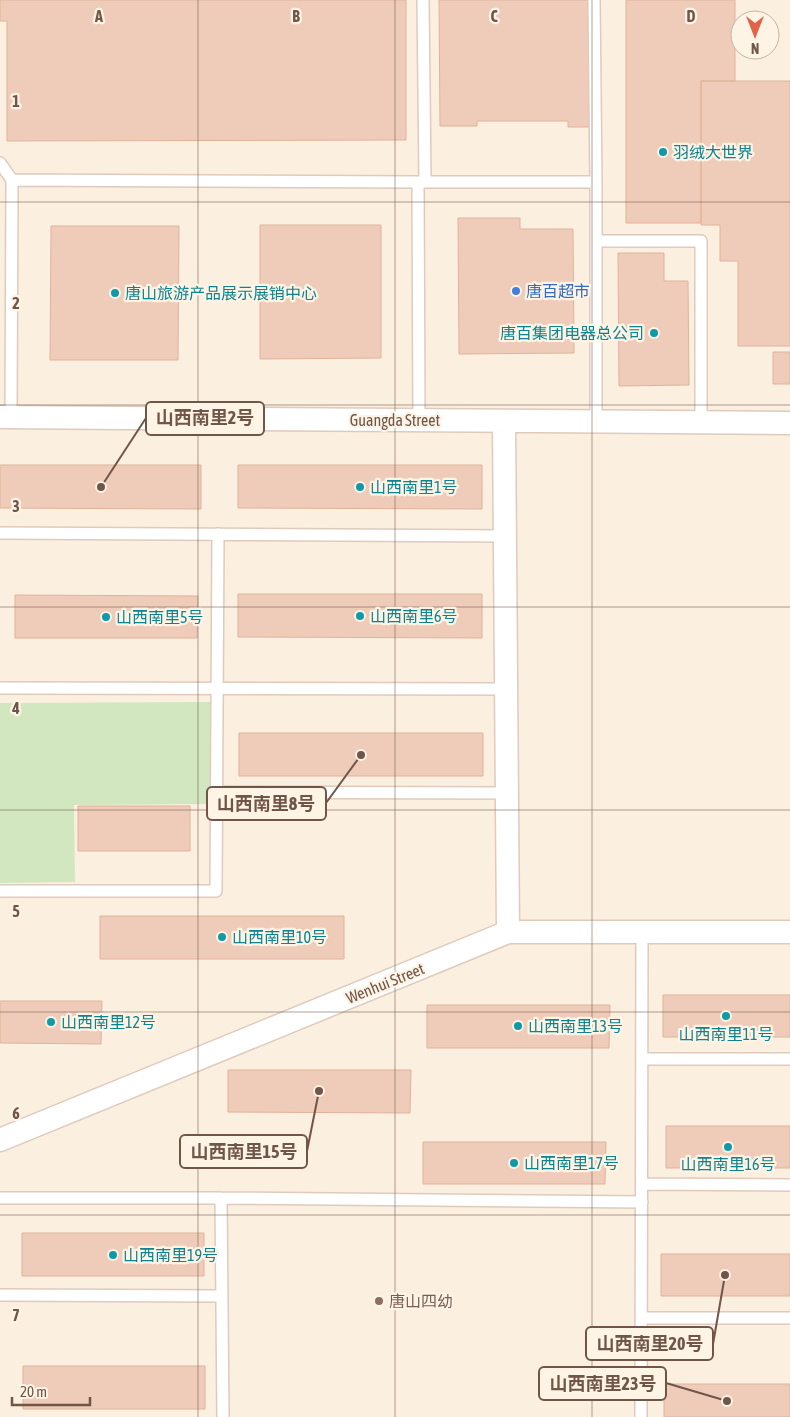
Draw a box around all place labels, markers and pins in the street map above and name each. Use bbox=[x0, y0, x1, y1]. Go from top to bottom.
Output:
place label: 羽绒大世界 bbox=[673, 143, 753, 161]
marker: 羽绒大世界 bbox=[657, 146, 669, 158]
place label: 唐百超市 bbox=[526, 282, 590, 300]
place label: 唐山旅游产品展示展销中心 bbox=[125, 284, 317, 302]
marker: 唐百超市 bbox=[510, 285, 522, 297]
marker: 唐山旅游产品展示展销中心 bbox=[109, 287, 121, 299]
place label: 唐百集团电器总公司 bbox=[500, 324, 644, 342]
marker: 唐百集团电器总公司 bbox=[648, 327, 660, 339]
callout: 山西南里2号 bbox=[146, 402, 264, 435]
place label: 山西南里1号 bbox=[370, 478, 458, 496]
marker: 山西南里1号 bbox=[354, 481, 366, 493]
place label: 山西南里6号 bbox=[370, 607, 458, 625]
place label: 山西南里5号 bbox=[116, 608, 204, 626]
marker: 山西南里6号 bbox=[354, 610, 366, 622]
marker: 山西南里5号 bbox=[100, 611, 112, 623]
callout: 山西南里8号 bbox=[207, 787, 326, 820]
place label: 山西南里10号 bbox=[232, 928, 327, 946]
marker: 山西南里10号 bbox=[216, 931, 228, 943]
marker: 山西南里11号 bbox=[720, 1010, 732, 1022]
place label: 山西南里12号 bbox=[61, 1013, 156, 1031]
marker: 山西南里12号 bbox=[45, 1016, 57, 1028]
place label: 山西南里13号 bbox=[528, 1017, 623, 1035]
marker: 山西南里13号 bbox=[512, 1020, 524, 1032]
place label: 山西南里11号 bbox=[678, 1025, 774, 1043]
callout: 山西南里15号 bbox=[180, 1135, 307, 1168]
marker: 山西南里16号 bbox=[722, 1141, 734, 1153]
place label: 山西南里17号 bbox=[524, 1154, 619, 1172]
place label: 山西南里16号 bbox=[680, 1155, 776, 1173]
marker: 山西南里17号 bbox=[508, 1157, 520, 1169]
place label: 山西南里19号 bbox=[123, 1246, 218, 1264]
marker: 山西南里19号 bbox=[107, 1249, 119, 1261]
place label: 唐山四幼 bbox=[389, 1292, 453, 1310]
marker: 唐山四幼 bbox=[373, 1295, 385, 1307]
callout: 山西南里20号 bbox=[586, 1327, 713, 1360]
callout: 山西南里23号 bbox=[539, 1367, 666, 1400]

